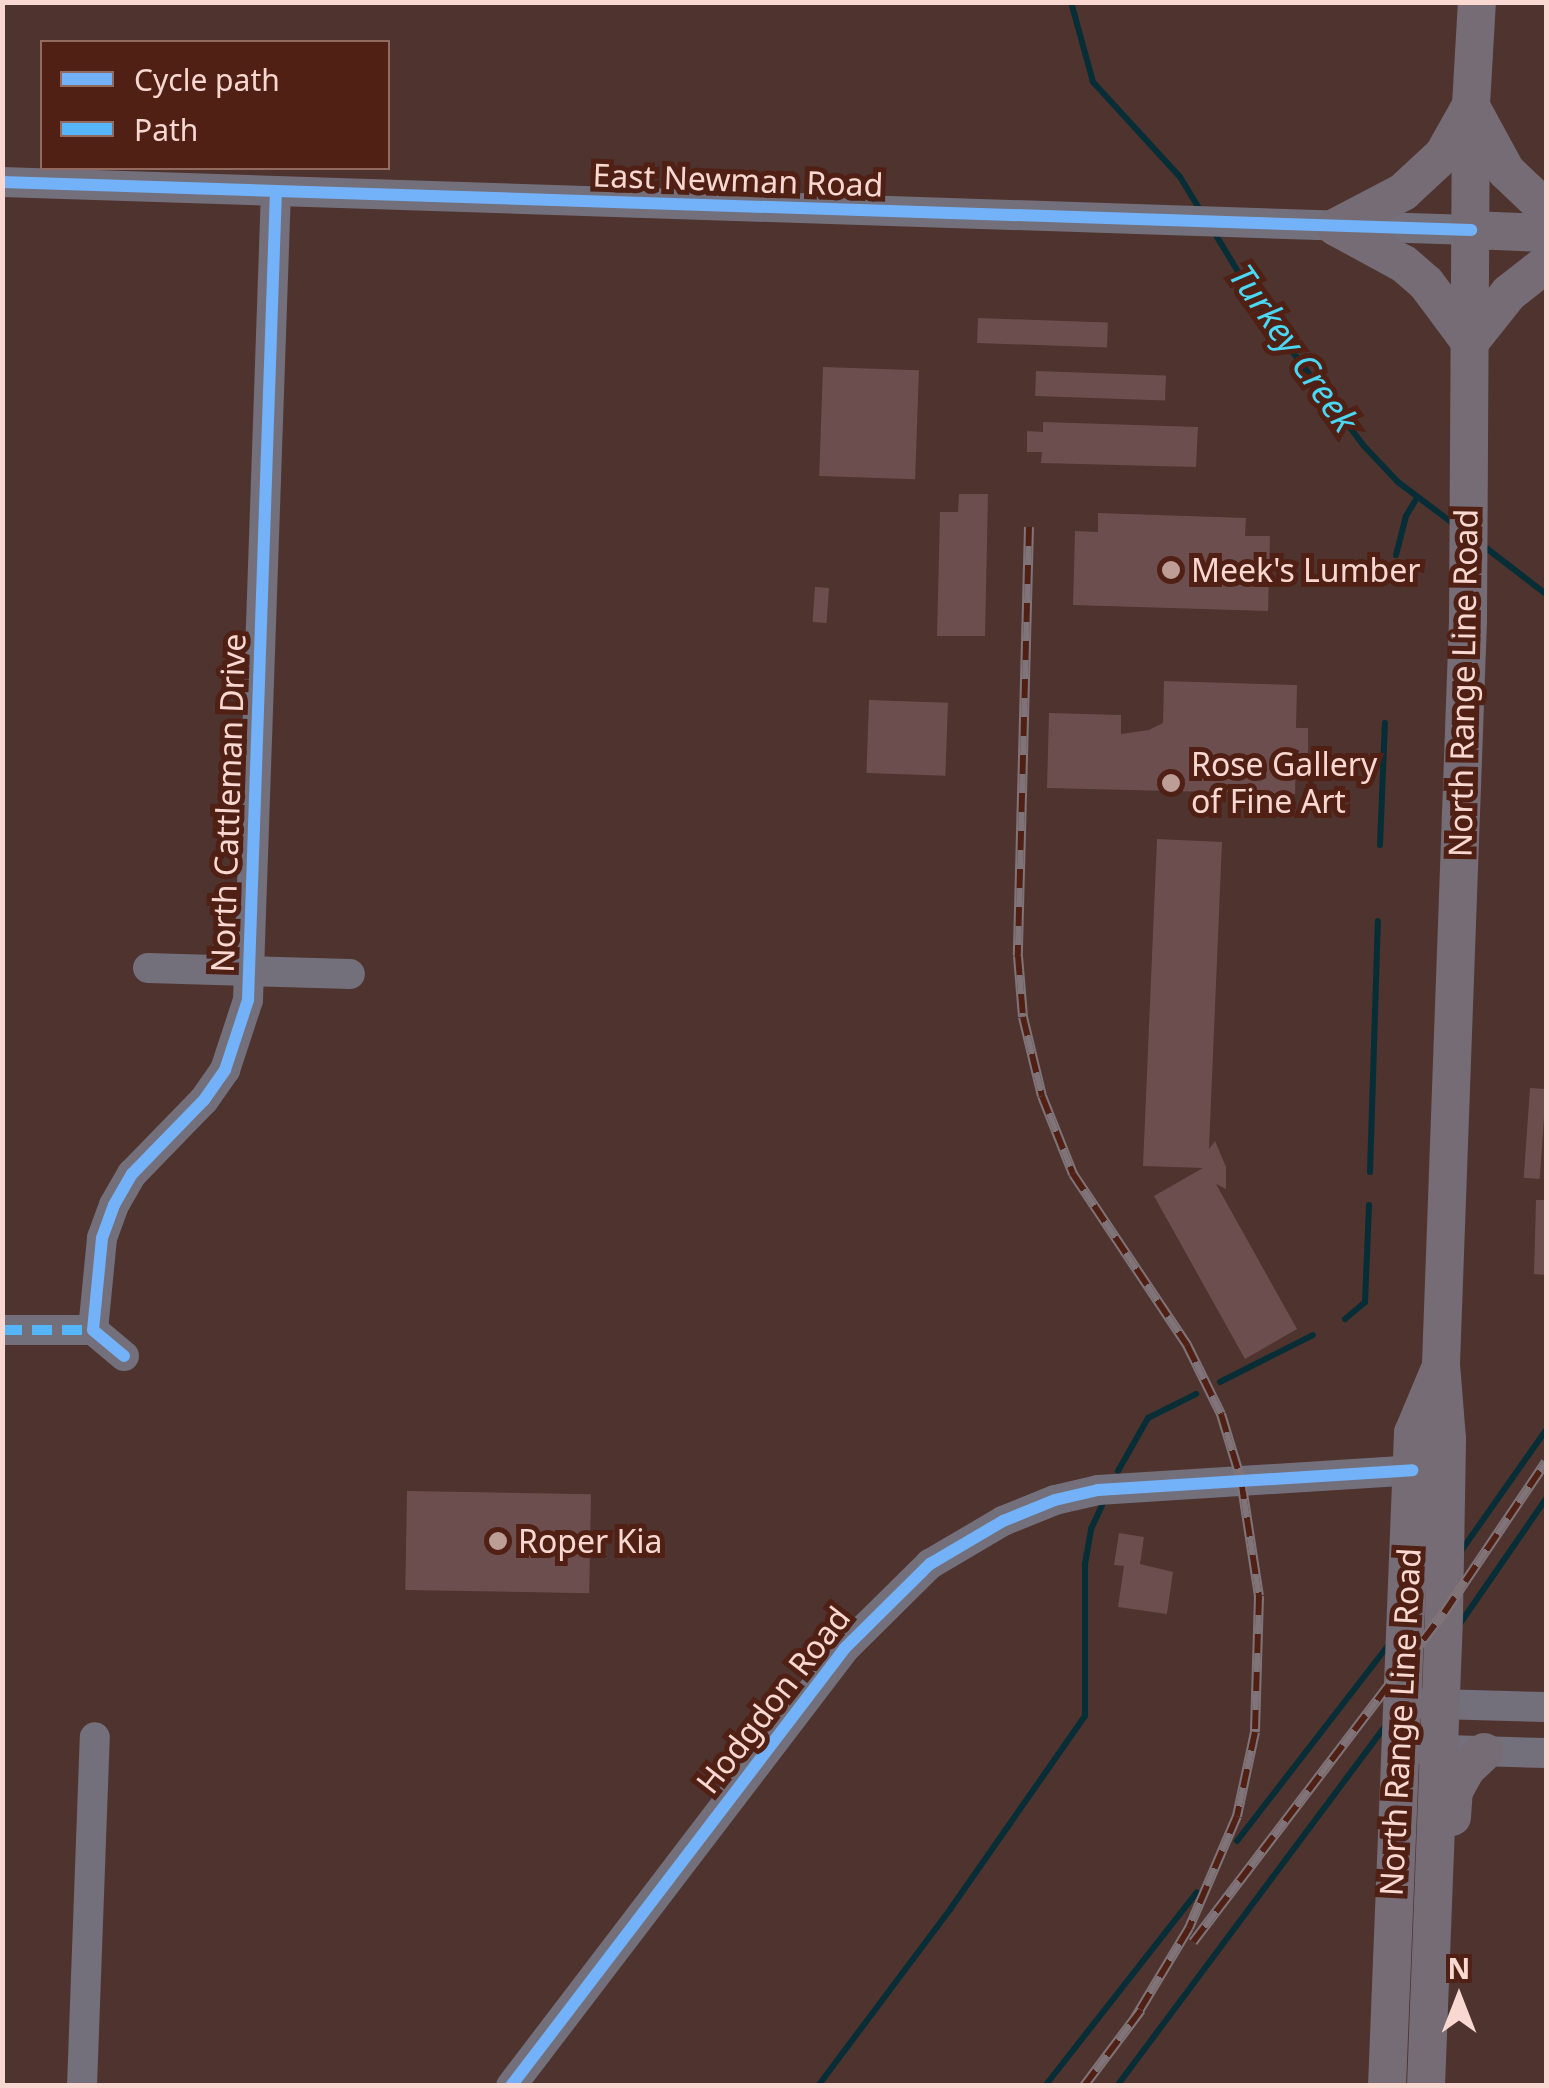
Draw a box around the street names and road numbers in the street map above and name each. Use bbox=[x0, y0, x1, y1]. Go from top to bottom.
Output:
street label: East Newman Road bbox=[592, 156, 884, 204]
street label: North Range Line Road bbox=[1441, 509, 1485, 857]
street label: North Cattleman Drive bbox=[203, 633, 253, 973]
street label: North Range Line Road bbox=[1372, 1547, 1428, 1897]
street label: Hodgdon Road bbox=[688, 1599, 858, 1801]

